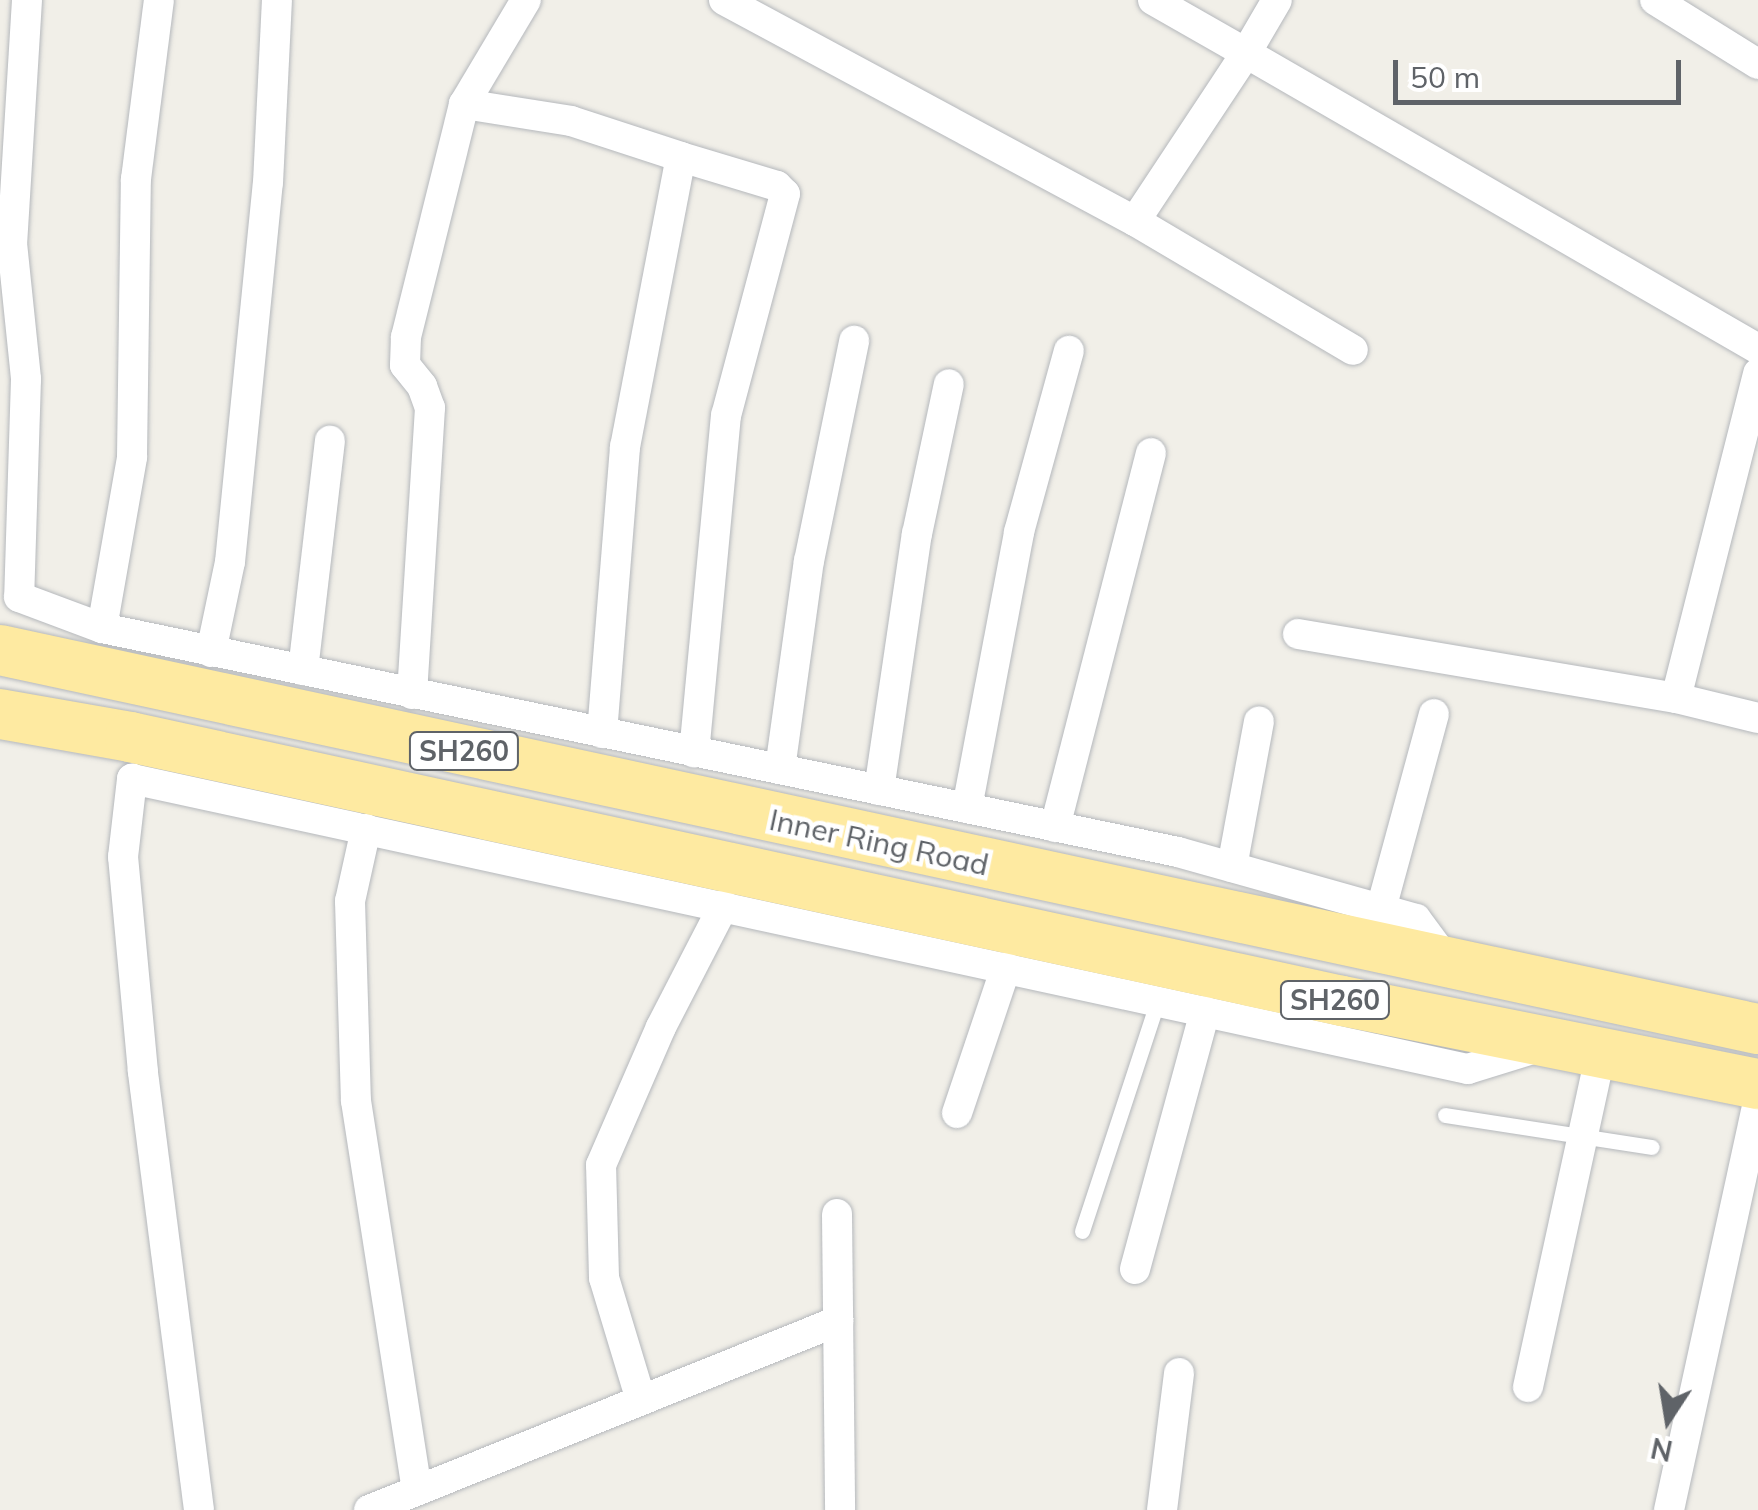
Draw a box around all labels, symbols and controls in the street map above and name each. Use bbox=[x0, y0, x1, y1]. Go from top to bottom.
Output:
scale bar bbox=[1398, 40, 1686, 102]
text: 50 m bbox=[1410, 58, 1480, 96]
road number: SH260 bbox=[406, 728, 522, 774]
street label: Inner Ring Road bbox=[766, 801, 992, 883]
road number: SH260 bbox=[1278, 977, 1392, 1023]
north arrow bbox=[1618, 1370, 1718, 1470]
text: N bbox=[1648, 1431, 1676, 1469]

